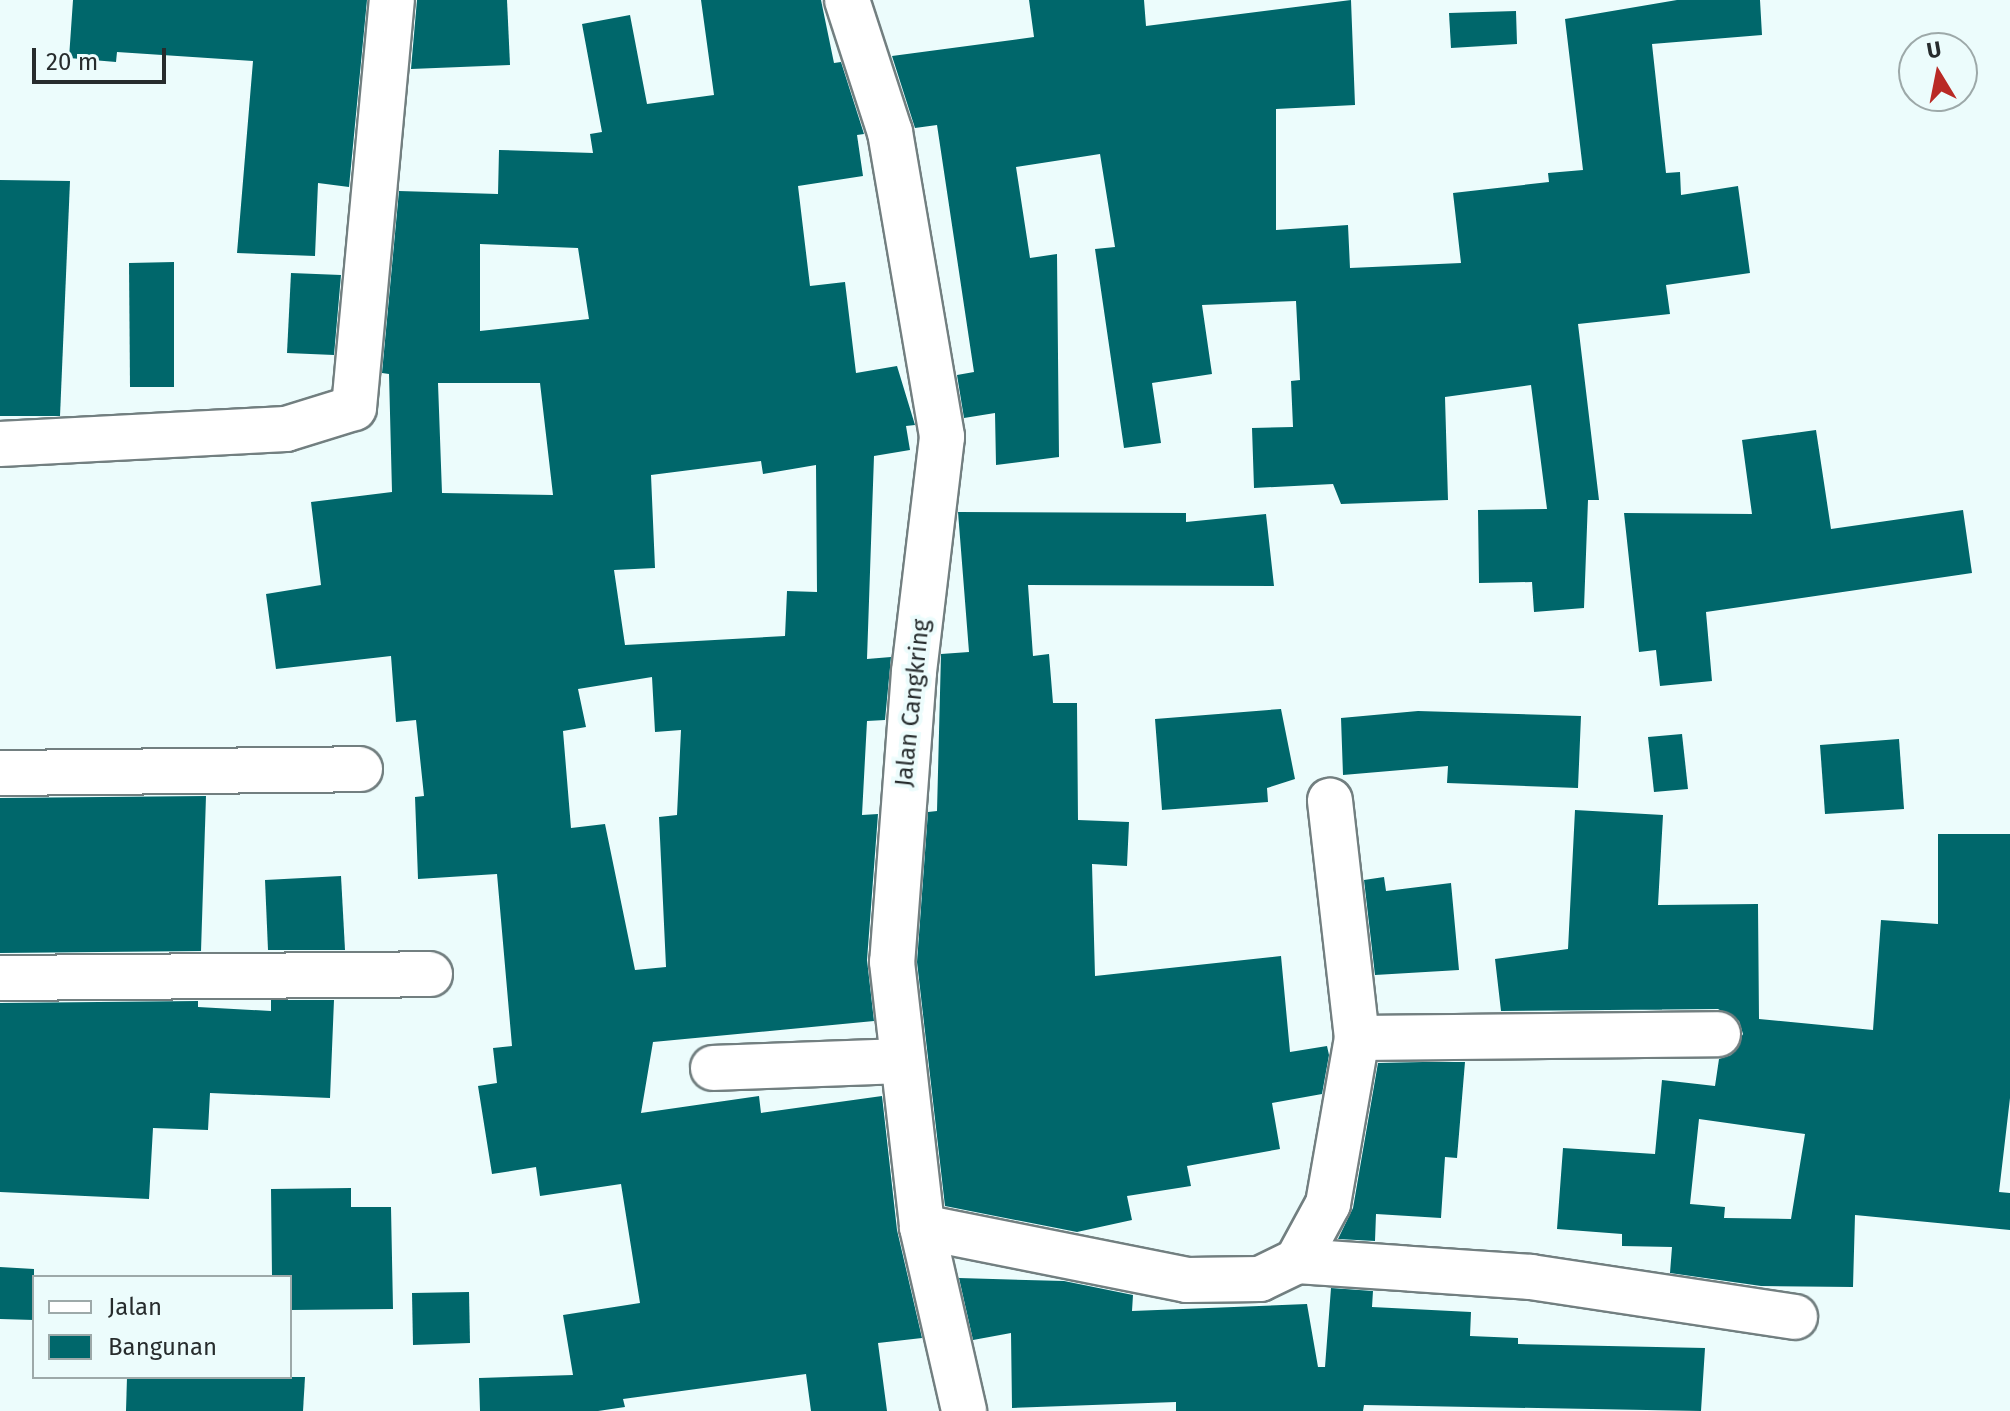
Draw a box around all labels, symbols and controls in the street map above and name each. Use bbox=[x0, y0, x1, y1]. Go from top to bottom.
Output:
scale bar bbox=[36, 32, 170, 82]
north arrow bbox=[1898, 32, 1978, 112]
text: U bbox=[1925, 35, 1943, 64]
text: 20 m bbox=[46, 48, 98, 76]
street label: Jalan Cangkring bbox=[890, 618, 936, 788]
legend bbox=[32, 1275, 292, 1379]
text: Jalan bbox=[108, 1293, 162, 1321]
text: Bangunan bbox=[108, 1333, 217, 1361]

